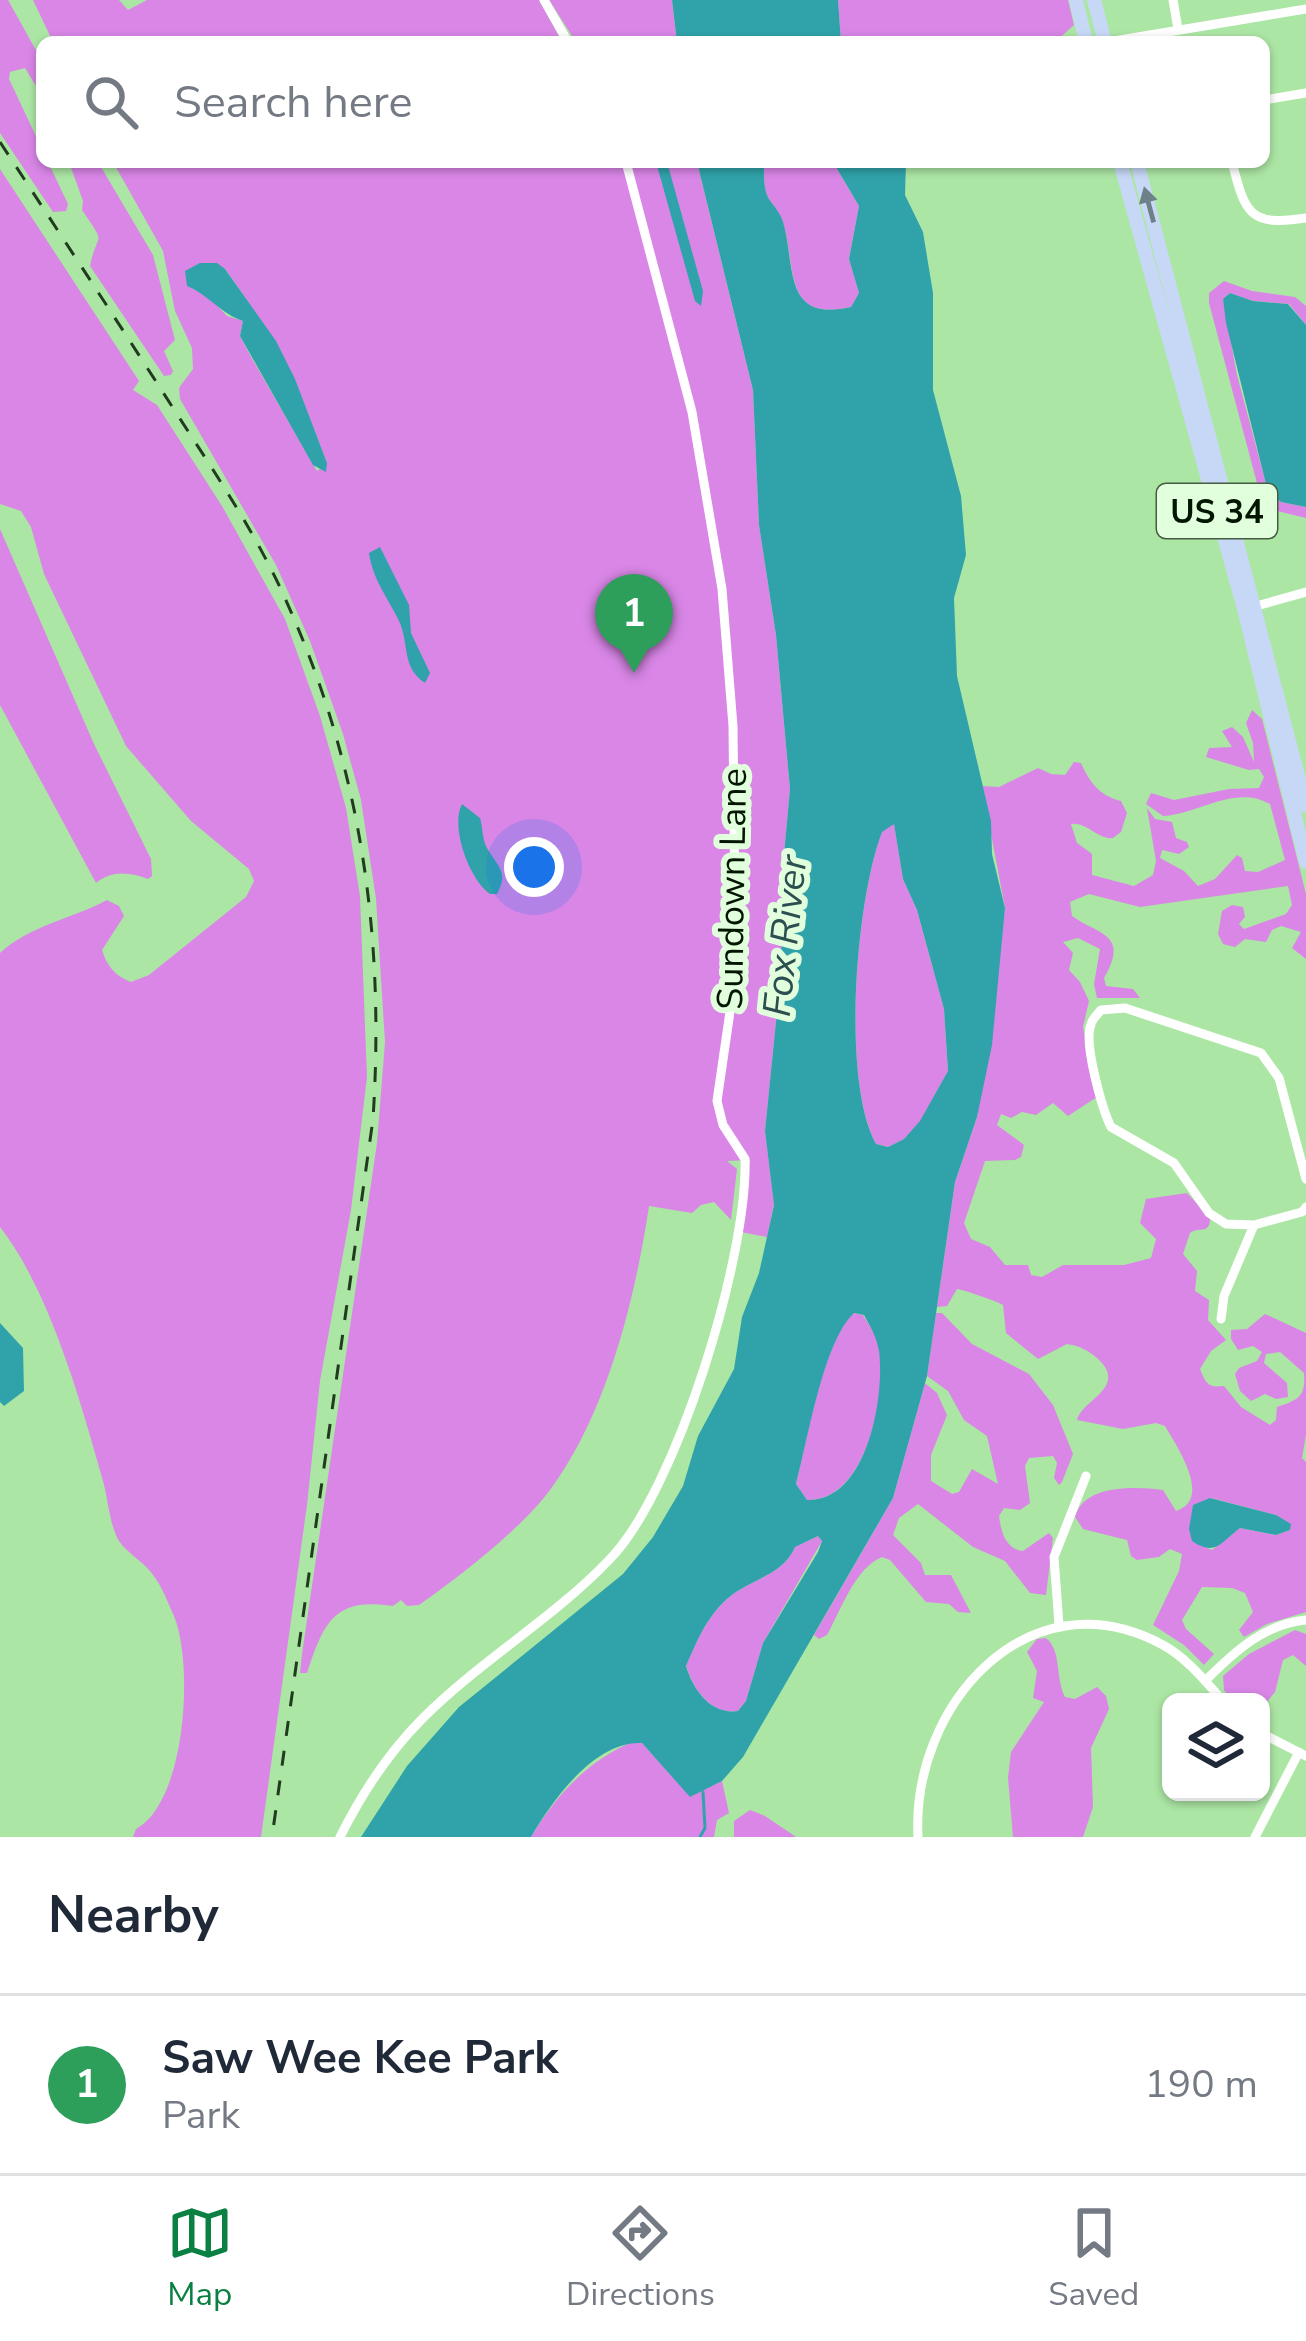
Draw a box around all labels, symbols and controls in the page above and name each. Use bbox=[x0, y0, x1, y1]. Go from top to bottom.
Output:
search box bbox=[36, 36, 1270, 168]
icon: search bbox=[78, 69, 144, 135]
text: Search here bbox=[174, 72, 413, 133]
one-way arrow bbox=[1138, 186, 1157, 223]
road number: US 34 bbox=[1157, 484, 1277, 538]
pin: 1 bbox=[595, 574, 673, 673]
street label: Sundown Lane bbox=[706, 768, 759, 1010]
your location bbox=[504, 837, 564, 897]
water label: Fox River bbox=[751, 852, 820, 1019]
map controls bbox=[1162, 1693, 1270, 1801]
button: layers bbox=[1162, 1693, 1270, 1801]
text: Nearby bbox=[48, 1880, 219, 1950]
text: Saw Wee Kee Park bbox=[162, 2028, 558, 2089]
text: 1 bbox=[75, 2058, 99, 2111]
text: 190 m bbox=[1144, 2058, 1258, 2111]
text: Park bbox=[162, 2089, 240, 2142]
tab: Map bbox=[167, 2200, 233, 2317]
tab: Directions bbox=[566, 2200, 715, 2317]
tab: Saved bbox=[1048, 2200, 1139, 2317]

